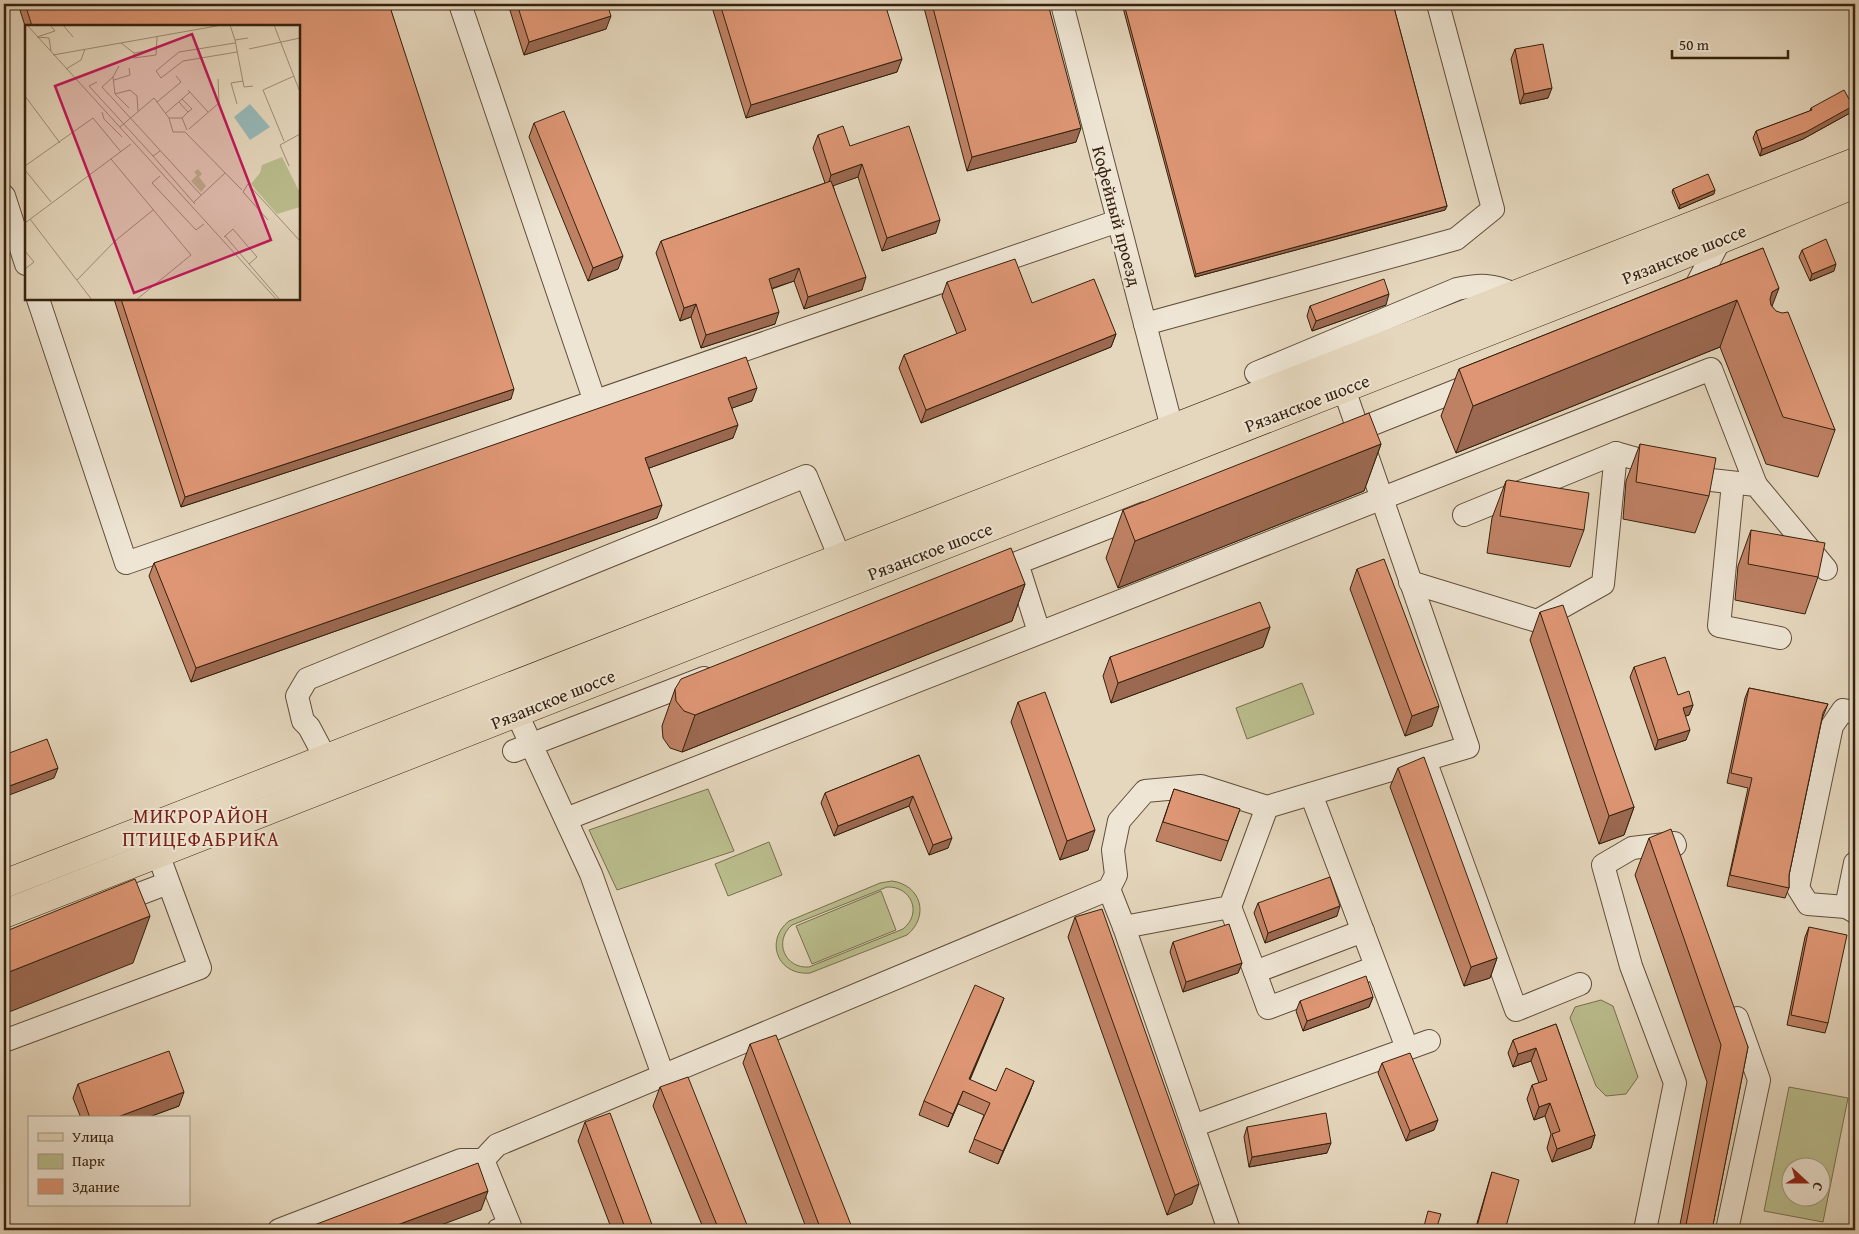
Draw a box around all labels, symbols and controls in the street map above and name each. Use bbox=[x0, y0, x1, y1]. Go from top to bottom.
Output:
inset map bbox=[25, 25, 300, 300]
scale bar bbox=[1672, 28, 1788, 60]
text: 50 m bbox=[1679, 34, 1710, 55]
street label: Кофейный проезд bbox=[1085, 143, 1149, 289]
street label: Рязанское шоссе bbox=[1618, 217, 1750, 291]
street label: Рязанское шоссе bbox=[1241, 367, 1373, 439]
street label: Рязанское шоссе bbox=[864, 515, 996, 587]
street label: Рязанское шоссе bbox=[487, 662, 619, 736]
district label: МИКРОРАЙОН ПТИЦЕФАБРИКА bbox=[122, 801, 280, 853]
legend bbox=[28, 1116, 190, 1206]
text: Улица bbox=[72, 1126, 115, 1147]
text: Парк bbox=[72, 1150, 105, 1171]
north arrow bbox=[1782, 1156, 1832, 1206]
text: Здание bbox=[72, 1176, 120, 1197]
text: С bbox=[1807, 1179, 1829, 1194]

